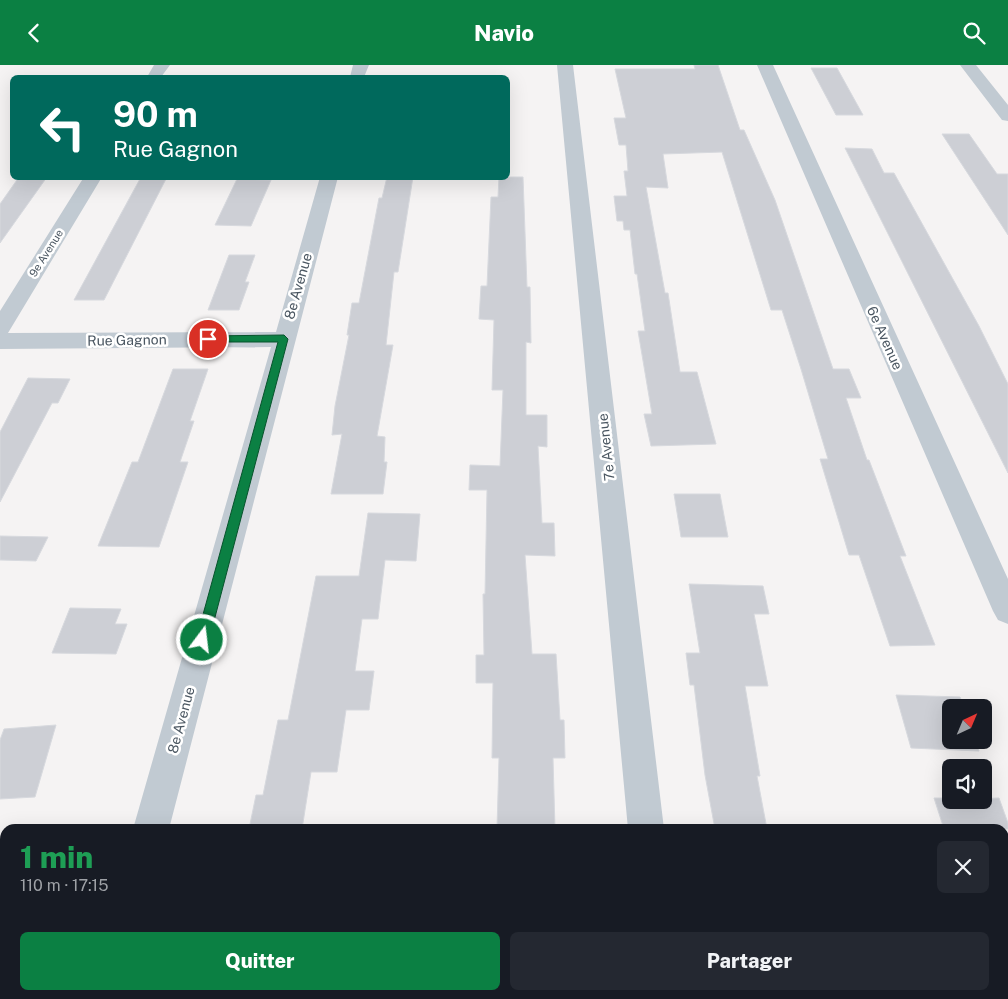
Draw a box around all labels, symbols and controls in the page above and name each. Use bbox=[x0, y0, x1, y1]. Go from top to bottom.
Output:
icon: back bbox=[20, 19, 48, 47]
icon: search bbox=[960, 19, 988, 47]
text: Navio bbox=[474, 20, 534, 46]
text: 90 m bbox=[113, 94, 198, 135]
icon: left bbox=[30, 95, 95, 160]
text: Rue Gagnon bbox=[113, 136, 238, 162]
street label: 9e Avenue bbox=[27, 227, 65, 279]
street label: 8e Avenue bbox=[281, 251, 315, 321]
street label: 6e Avenue bbox=[864, 304, 906, 372]
pin bbox=[187, 318, 229, 360]
icon: arrive bbox=[194, 325, 222, 353]
street label: Rue Gagnon bbox=[87, 331, 167, 349]
street label: 7e Avenue bbox=[594, 412, 617, 482]
position arrow bbox=[175, 613, 227, 665]
street label: 8e Avenue bbox=[164, 685, 198, 755]
north arrow bbox=[942, 699, 992, 749]
map controls bbox=[942, 699, 992, 809]
button: sound bbox=[942, 759, 992, 809]
text: 1 min bbox=[20, 839, 93, 875]
button: close bbox=[937, 841, 989, 893]
text: 110 m · 17:15 bbox=[20, 876, 108, 895]
button: Quitter bbox=[20, 932, 500, 990]
button: Partager bbox=[510, 932, 989, 990]

